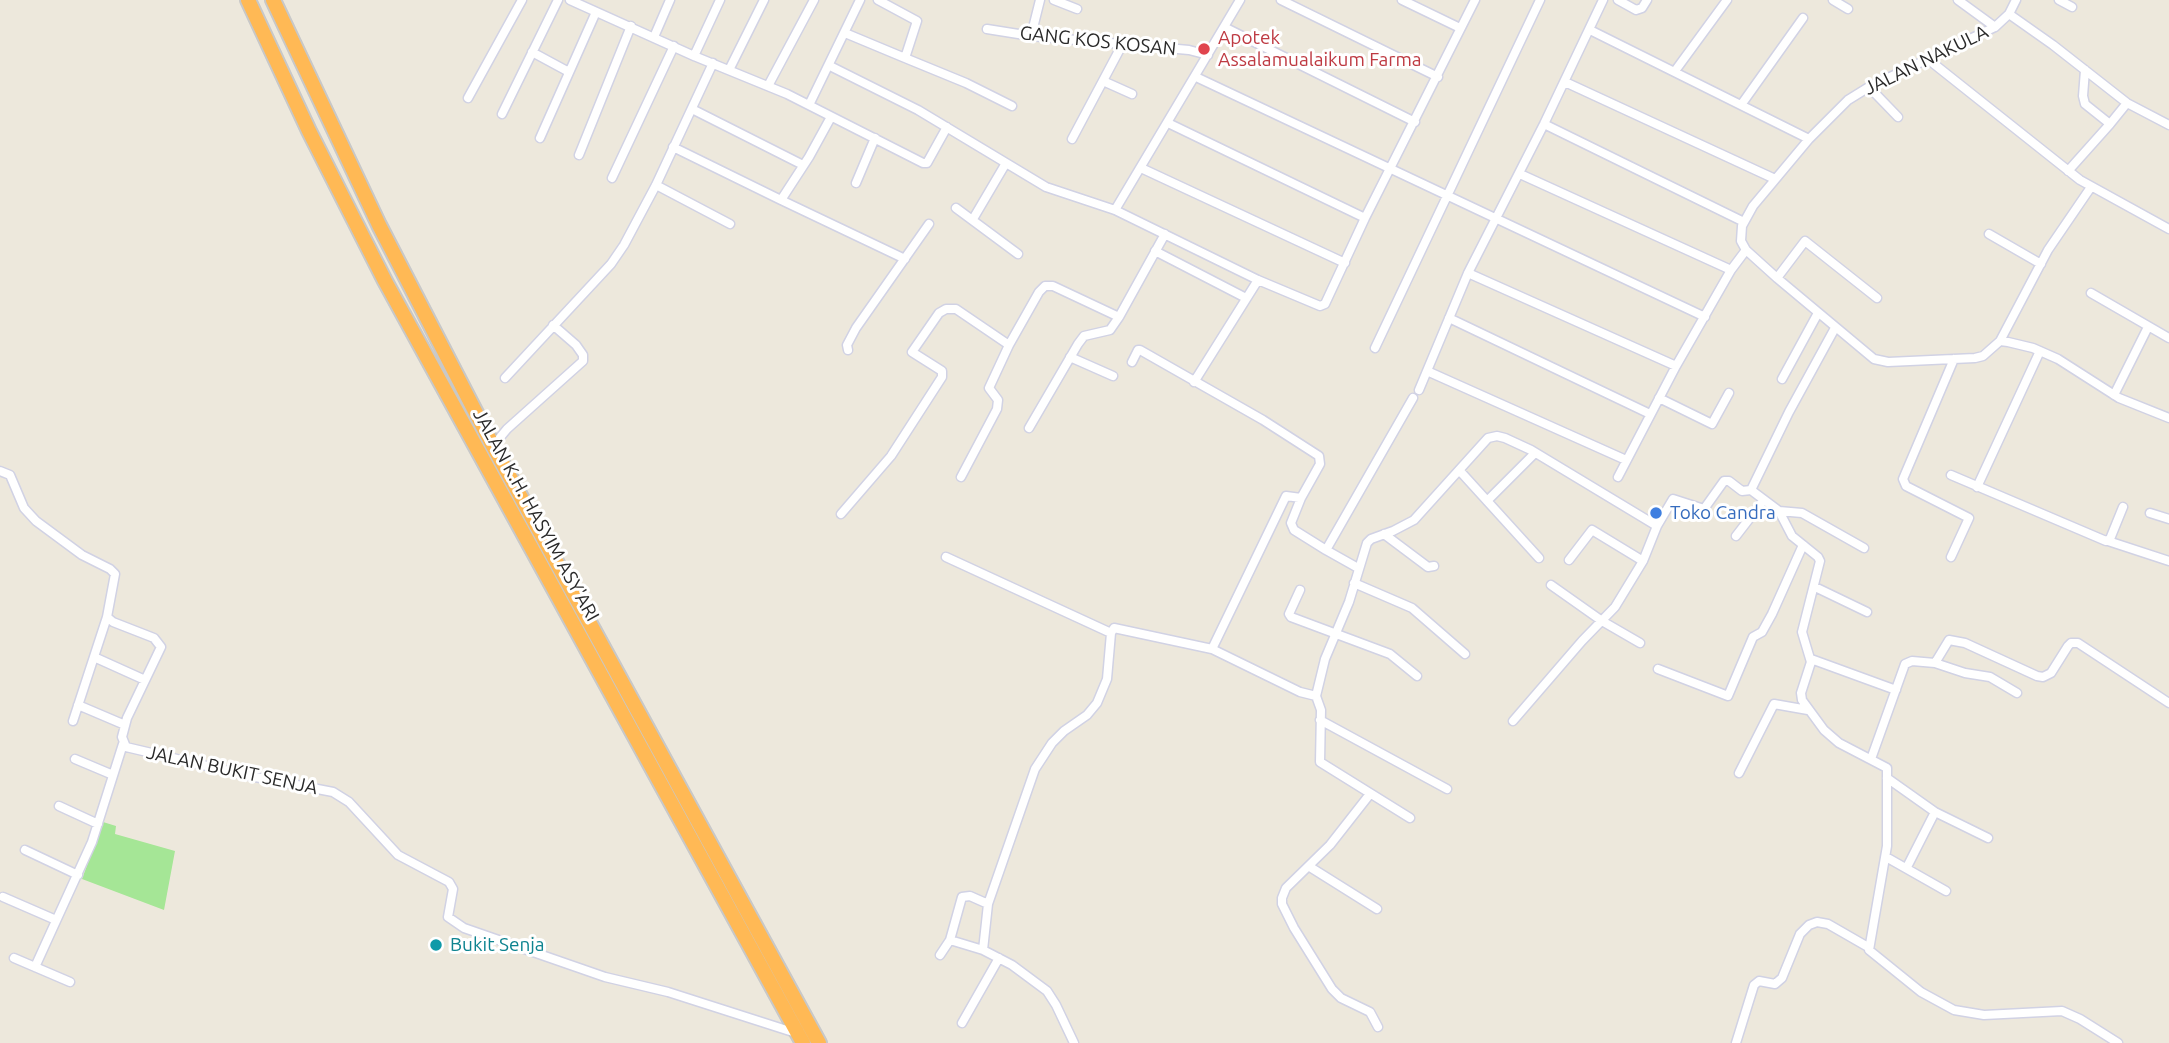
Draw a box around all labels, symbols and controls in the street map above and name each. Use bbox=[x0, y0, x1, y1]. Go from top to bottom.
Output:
street label: JALAN NAKULA bbox=[1860, 20, 1992, 100]
street label: GANG KOS KOSAN bbox=[1019, 21, 1177, 61]
place label: Apotek Assalamualaikum Farma bbox=[1218, 27, 1422, 71]
marker: Apotek Assalamualaikum Farma bbox=[1196, 41, 1212, 57]
street label: JALAN K.H. HASYIM ASY'ARI bbox=[468, 405, 604, 625]
place label: Toko Candra bbox=[1670, 502, 1776, 524]
marker: Toko Candra bbox=[1648, 505, 1664, 521]
street label: JALAN BUKIT SENJA bbox=[144, 741, 320, 799]
place label: Bukit Senja bbox=[450, 934, 545, 956]
marker: Bukit Senja bbox=[428, 937, 444, 953]

